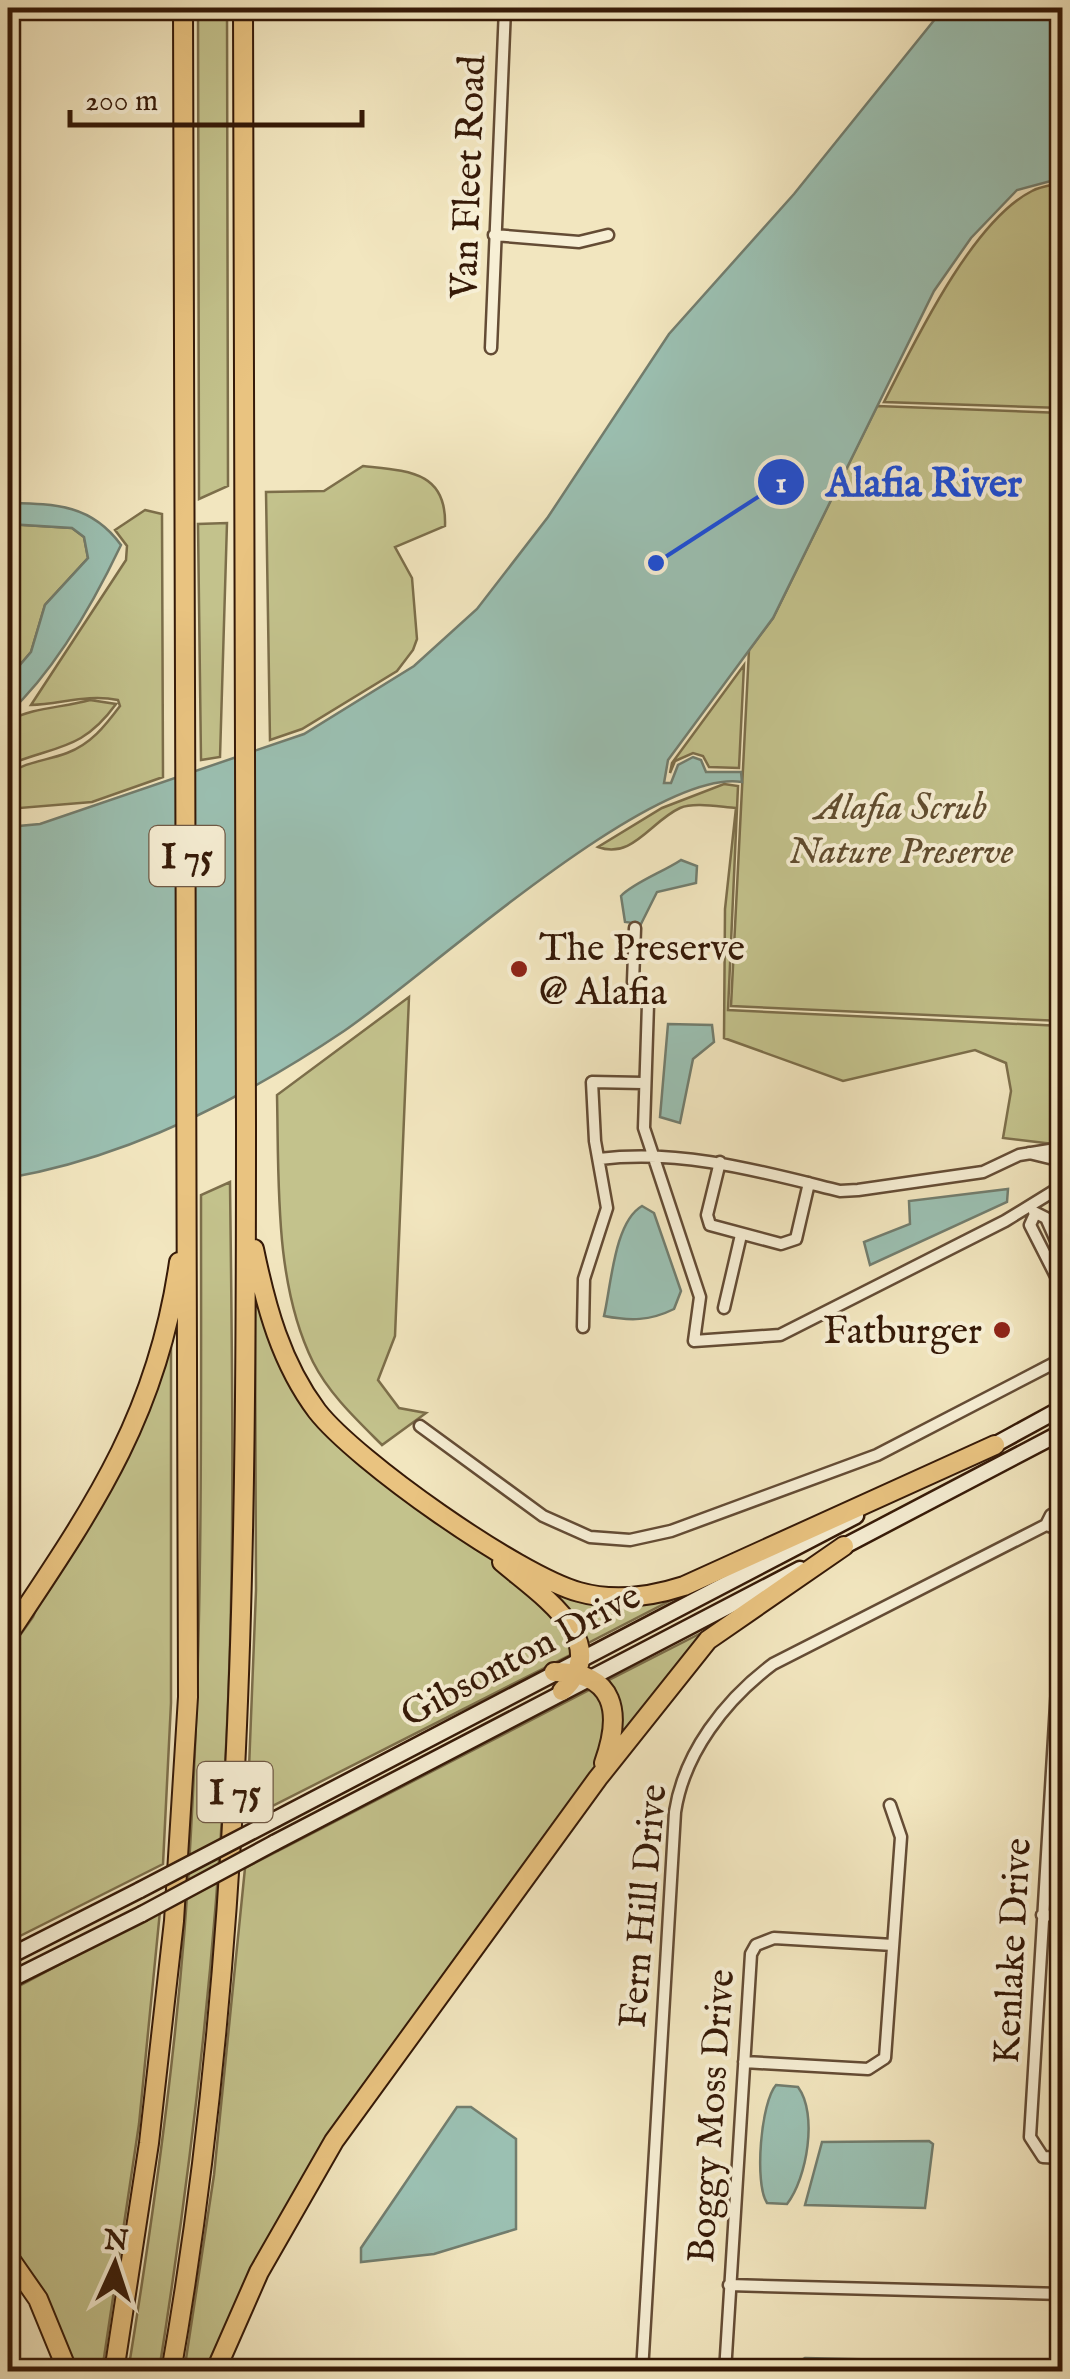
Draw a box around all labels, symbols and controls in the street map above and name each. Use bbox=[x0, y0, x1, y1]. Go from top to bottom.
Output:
street label: Van Fleet Road bbox=[442, 54, 498, 301]
scale bar bbox=[70, 65, 362, 127]
text: 200 m bbox=[85, 83, 158, 121]
callout: Alafia River bbox=[756, 447, 1042, 517]
text: Alafia River bbox=[824, 460, 1022, 511]
text: 1 bbox=[775, 465, 787, 503]
park label: Alafia Scrub Nature Preserve bbox=[788, 785, 1014, 877]
road number: I 75 bbox=[150, 826, 224, 886]
place label: The Preserve @ Alafia bbox=[539, 926, 745, 1018]
marker: The Preserve @ Alafia bbox=[508, 958, 530, 980]
place label: Fatburger bbox=[823, 1309, 982, 1357]
marker: Fatburger bbox=[991, 1319, 1013, 1341]
street label: Gibsonton Drive bbox=[393, 1573, 650, 1740]
road number: I 75 bbox=[198, 1762, 272, 1822]
street label: Fern Hill Drive bbox=[610, 1783, 680, 2030]
street label: Kenlake Drive bbox=[984, 1837, 1044, 2065]
street label: Boggy Moss Drive bbox=[679, 1968, 747, 2265]
north arrow bbox=[65, 2214, 165, 2314]
text: N bbox=[102, 2223, 129, 2260]

